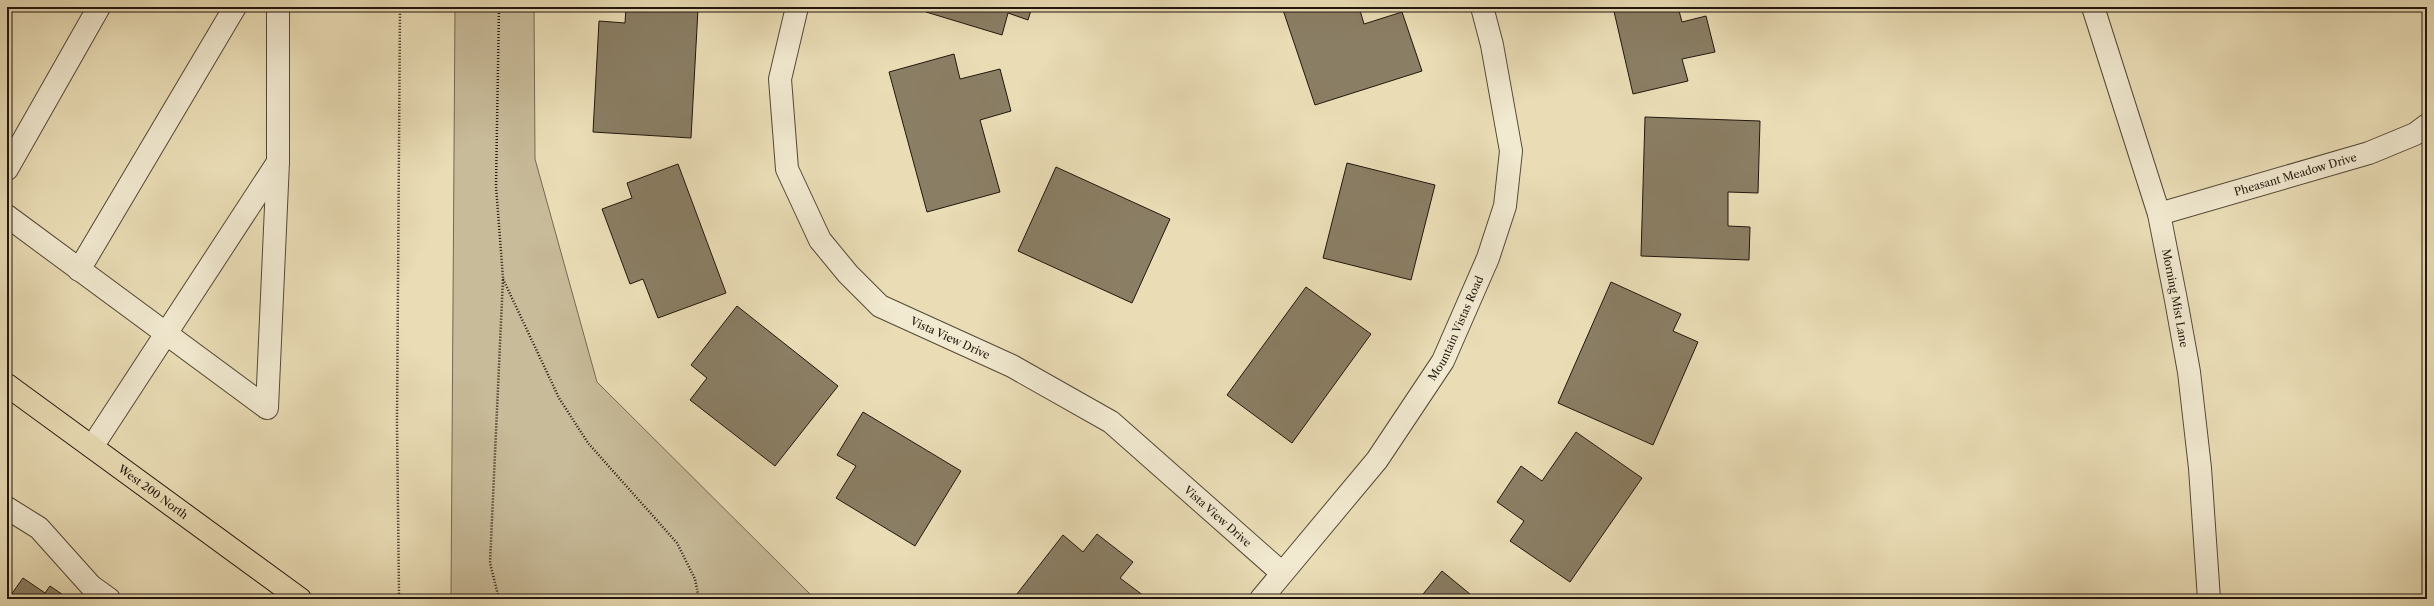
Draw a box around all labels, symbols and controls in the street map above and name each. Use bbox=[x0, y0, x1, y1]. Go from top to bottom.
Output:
street label: Pheasant Meadow Drive bbox=[2233, 150, 2358, 199]
street label: Morning Mist Lane bbox=[2159, 248, 2191, 349]
street label: Mountain Vistas Road bbox=[1425, 273, 1486, 383]
street label: Vista View Drive bbox=[907, 313, 992, 362]
street label: West 200 North bbox=[115, 461, 191, 522]
street label: Vista View Drive bbox=[1180, 482, 1255, 550]

